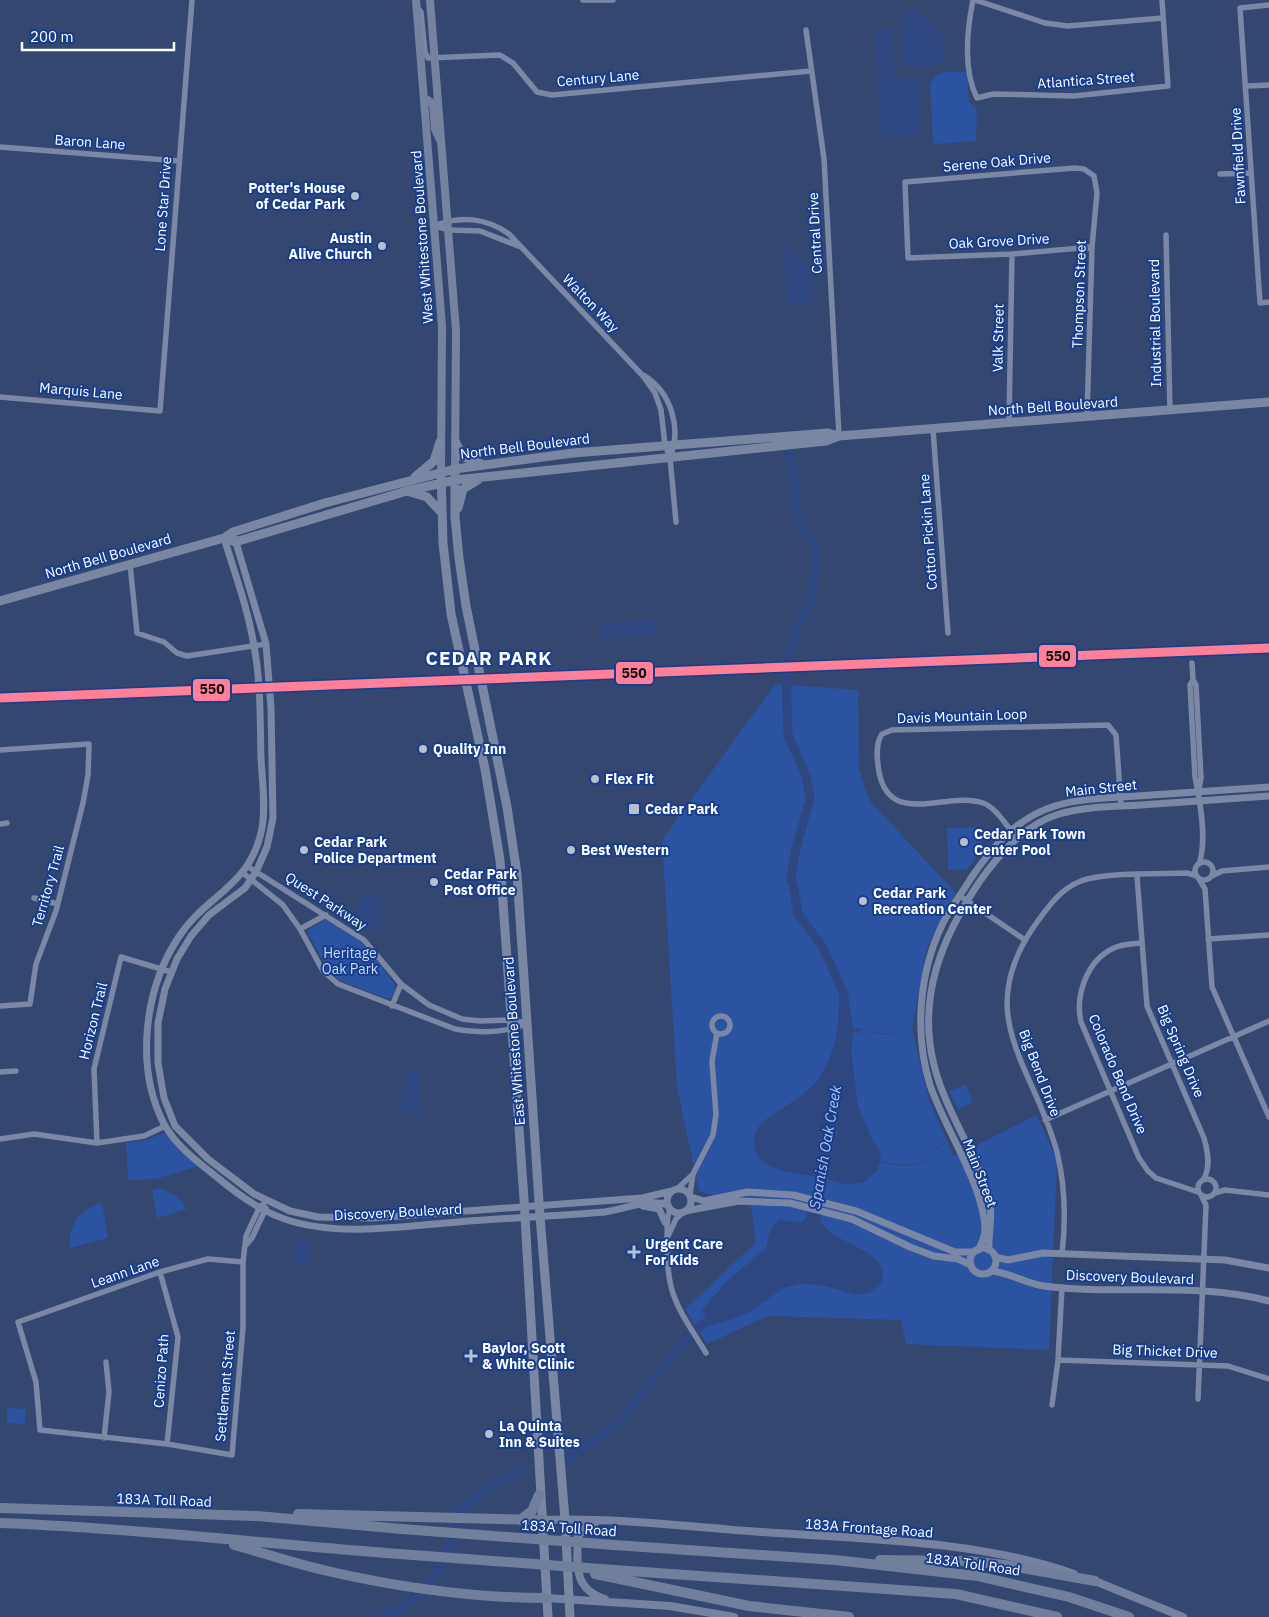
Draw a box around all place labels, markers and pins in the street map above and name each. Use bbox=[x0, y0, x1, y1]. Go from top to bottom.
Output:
place label: Potter's House of Cedar Park bbox=[248, 179, 346, 213]
marker: Potter's House of Cedar Park bbox=[349, 190, 361, 202]
place label: Austin Alive Church bbox=[289, 229, 372, 263]
marker: Austin Alive Church bbox=[376, 240, 388, 252]
place label: Quality Inn bbox=[433, 740, 506, 758]
marker: Quality Inn bbox=[417, 743, 429, 755]
place label: Flex Fit bbox=[605, 770, 654, 788]
marker: Flex Fit bbox=[589, 773, 601, 785]
place label: Cedar Park bbox=[645, 800, 719, 818]
marker: Cedar Park bbox=[627, 802, 641, 816]
place label: Cedar Park Town Center Pool bbox=[974, 825, 1086, 859]
place label: Cedar Park Police Department bbox=[314, 833, 437, 867]
marker: Cedar Park Town Center Pool bbox=[958, 836, 970, 848]
place label: Best Western bbox=[581, 841, 669, 859]
marker: Cedar Park Police Department bbox=[298, 844, 310, 856]
marker: Best Western bbox=[565, 844, 577, 856]
place label: Cedar Park Post Office bbox=[444, 865, 518, 899]
marker: Cedar Park Post Office bbox=[428, 876, 440, 888]
place label: Cedar Park Recreation Center bbox=[873, 884, 992, 918]
marker: Cedar Park Recreation Center bbox=[857, 895, 869, 907]
place label: Urgent Care For Kids bbox=[645, 1235, 723, 1269]
marker: Urgent Care For Kids bbox=[627, 1245, 641, 1259]
place label: Baylor, Scott & White Clinic bbox=[482, 1339, 575, 1373]
marker: Baylor, Scott & White Clinic bbox=[464, 1349, 478, 1363]
place label: La Quinta Inn & Suites bbox=[499, 1417, 580, 1451]
marker: La Quinta Inn & Suites bbox=[483, 1428, 495, 1440]

